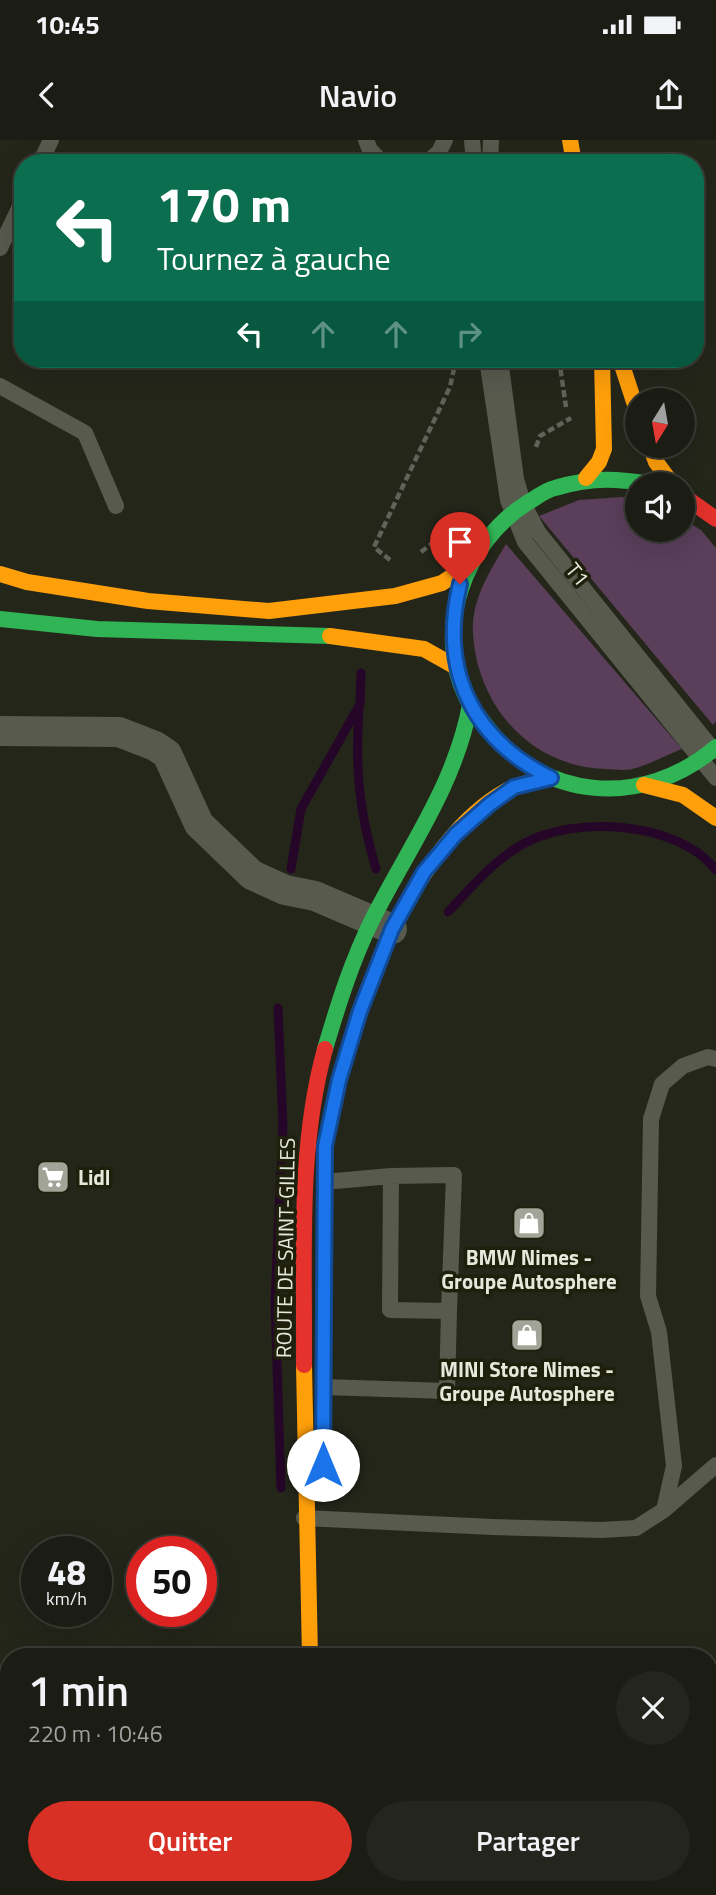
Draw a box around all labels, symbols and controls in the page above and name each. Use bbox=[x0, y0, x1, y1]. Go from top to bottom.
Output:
text: 10:45 bbox=[35, 5, 100, 44]
text: Navio bbox=[319, 71, 397, 119]
icon: back bbox=[28, 76, 66, 114]
icon: share bbox=[650, 76, 688, 114]
text: 170 m bbox=[157, 166, 291, 241]
icon: left bbox=[42, 182, 133, 273]
text: Tournez à gauche bbox=[157, 234, 391, 282]
icon: left bbox=[231, 315, 269, 353]
icon: ahead bbox=[304, 315, 342, 353]
icon: ahead bbox=[377, 315, 415, 353]
icon: right bbox=[450, 315, 488, 353]
north arrow bbox=[625, 388, 695, 458]
map controls bbox=[625, 388, 695, 542]
button: sound bbox=[625, 472, 695, 542]
pin bbox=[430, 512, 490, 584]
icon: arrive bbox=[441, 523, 479, 561]
street label: T1 bbox=[558, 555, 598, 593]
street label: ROUTE DE SAINT-GILLES bbox=[267, 1137, 303, 1359]
supermarket icon: Lidl bbox=[34, 1158, 72, 1196]
place label: Lidl bbox=[78, 1161, 111, 1193]
shop icon: BMW Nimes - Groupe Autosphere bbox=[510, 1204, 548, 1242]
place label: BMW Nimes - Groupe Autosphere bbox=[441, 1241, 617, 1297]
shop icon: MINI Store Nimes - Groupe Autosphere bbox=[508, 1316, 546, 1354]
place label: MINI Store Nimes - Groupe Autosphere bbox=[439, 1353, 615, 1409]
position arrow bbox=[286, 1428, 360, 1502]
speed limit sign: 50 bbox=[126, 1536, 217, 1627]
text: 48 bbox=[47, 1545, 86, 1599]
text: km/h bbox=[46, 1585, 87, 1612]
text: 1 min bbox=[28, 1658, 129, 1722]
button: close bbox=[616, 1671, 690, 1745]
text: 220 m · 10:46 bbox=[28, 1716, 163, 1751]
button: Quitter bbox=[28, 1801, 352, 1881]
button: Partager bbox=[366, 1801, 690, 1881]

